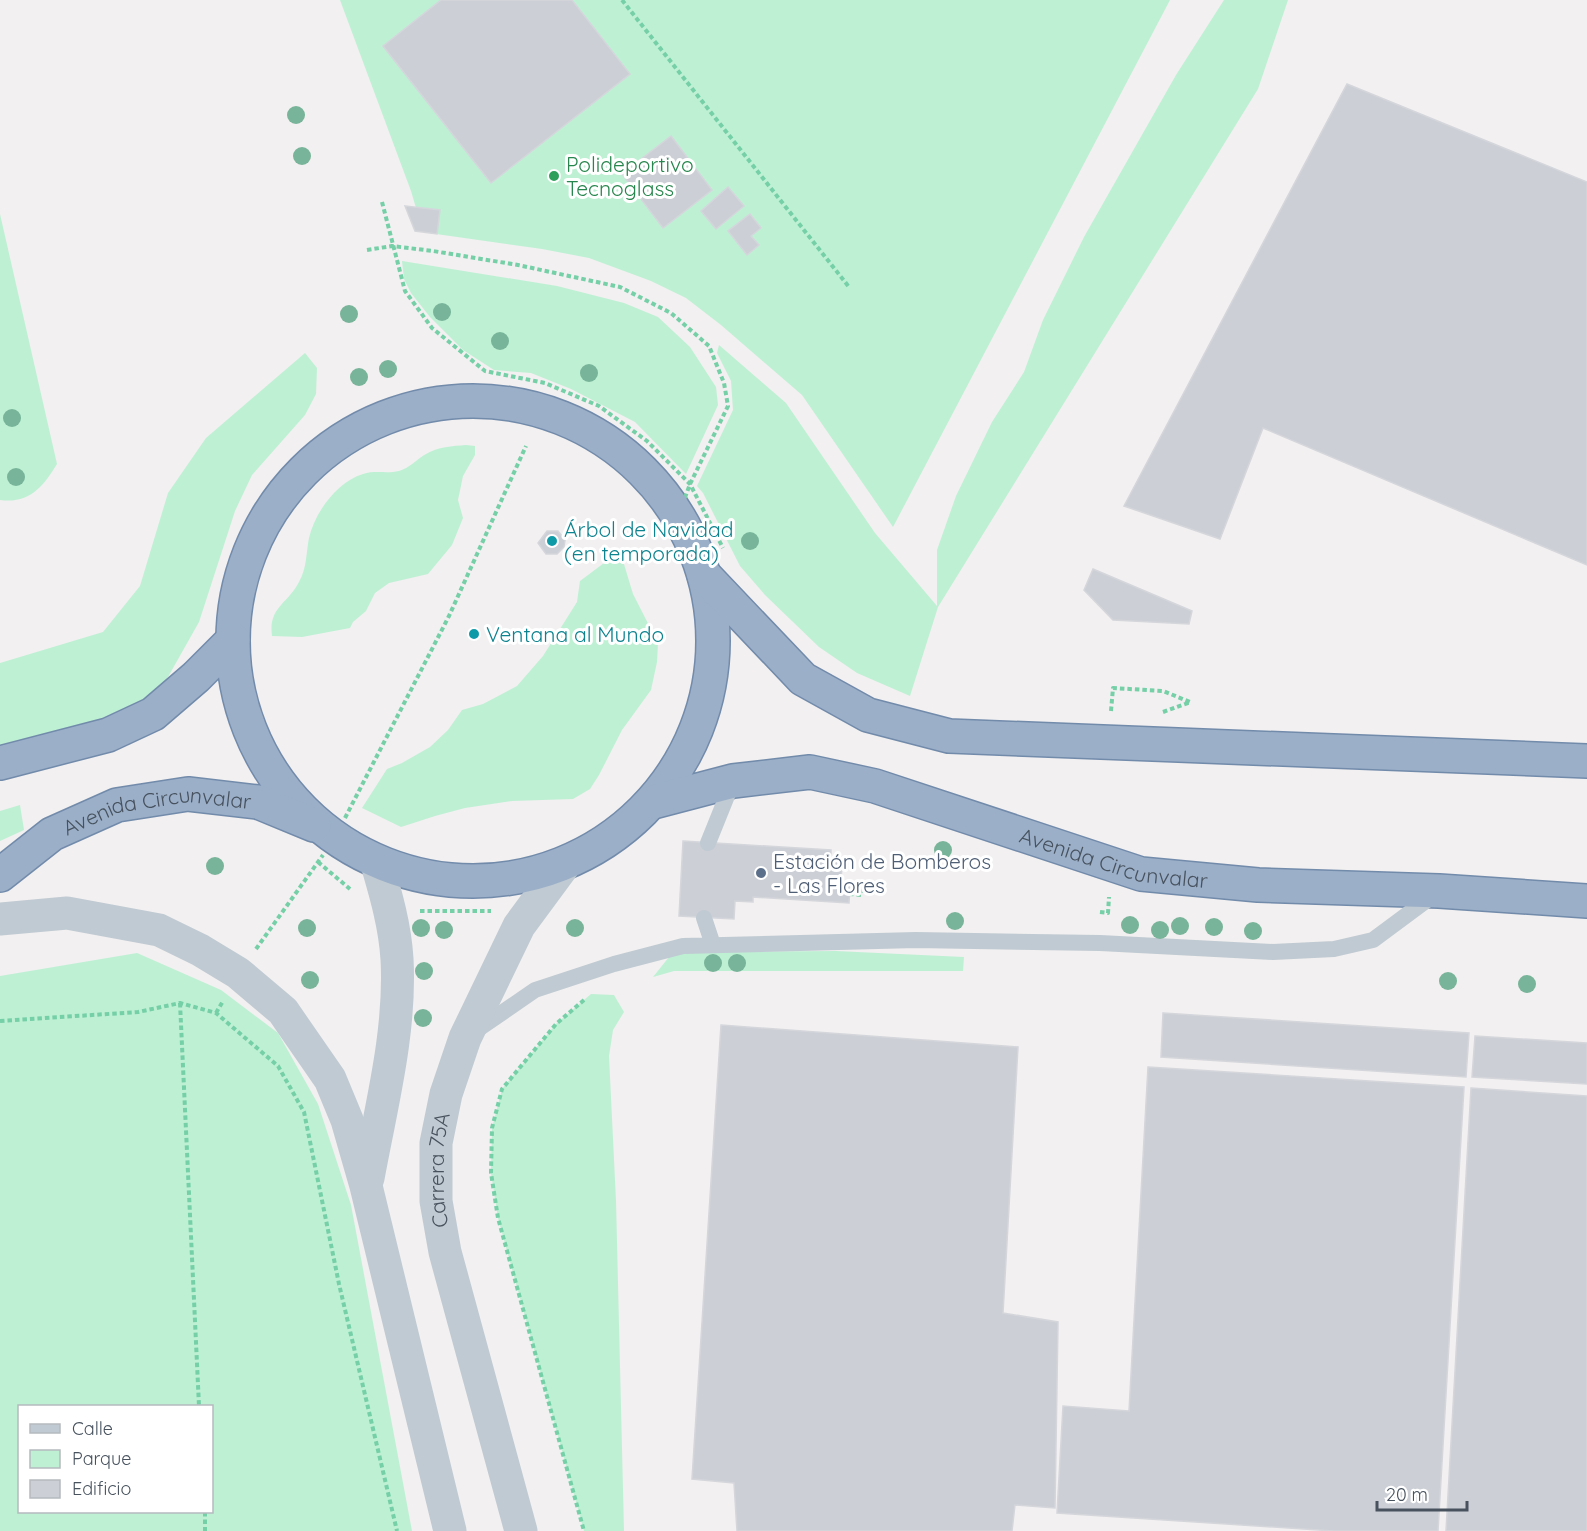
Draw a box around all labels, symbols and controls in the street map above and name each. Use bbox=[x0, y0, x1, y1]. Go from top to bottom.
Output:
place label: Polideportivo Tecnoglass bbox=[566, 151, 694, 201]
marker: Polideportivo Tecnoglass bbox=[547, 169, 561, 183]
place label: Árbol de Navidad (en temporada) bbox=[564, 516, 734, 566]
marker: Árbol de Navidad (en temporada) bbox=[545, 534, 559, 548]
place label: Ventana al Mundo bbox=[486, 621, 664, 647]
marker: Ventana al Mundo bbox=[467, 627, 481, 641]
street label: Avenida Circunvalar bbox=[58, 781, 253, 841]
street label: Avenida Circunvalar bbox=[1016, 822, 1209, 893]
place label: Estación de Bomberos - Las Flores bbox=[773, 848, 991, 898]
marker: Estación de Bomberos - Las Flores bbox=[754, 866, 768, 880]
street label: Carrera 75A bbox=[422, 1110, 455, 1230]
legend bbox=[18, 1405, 213, 1513]
text: Calle bbox=[72, 1417, 113, 1440]
text: Parque bbox=[72, 1447, 131, 1470]
scale bar bbox=[1377, 1474, 1467, 1512]
text: Edificio bbox=[72, 1477, 131, 1500]
text: 20 m bbox=[1386, 1483, 1428, 1506]

